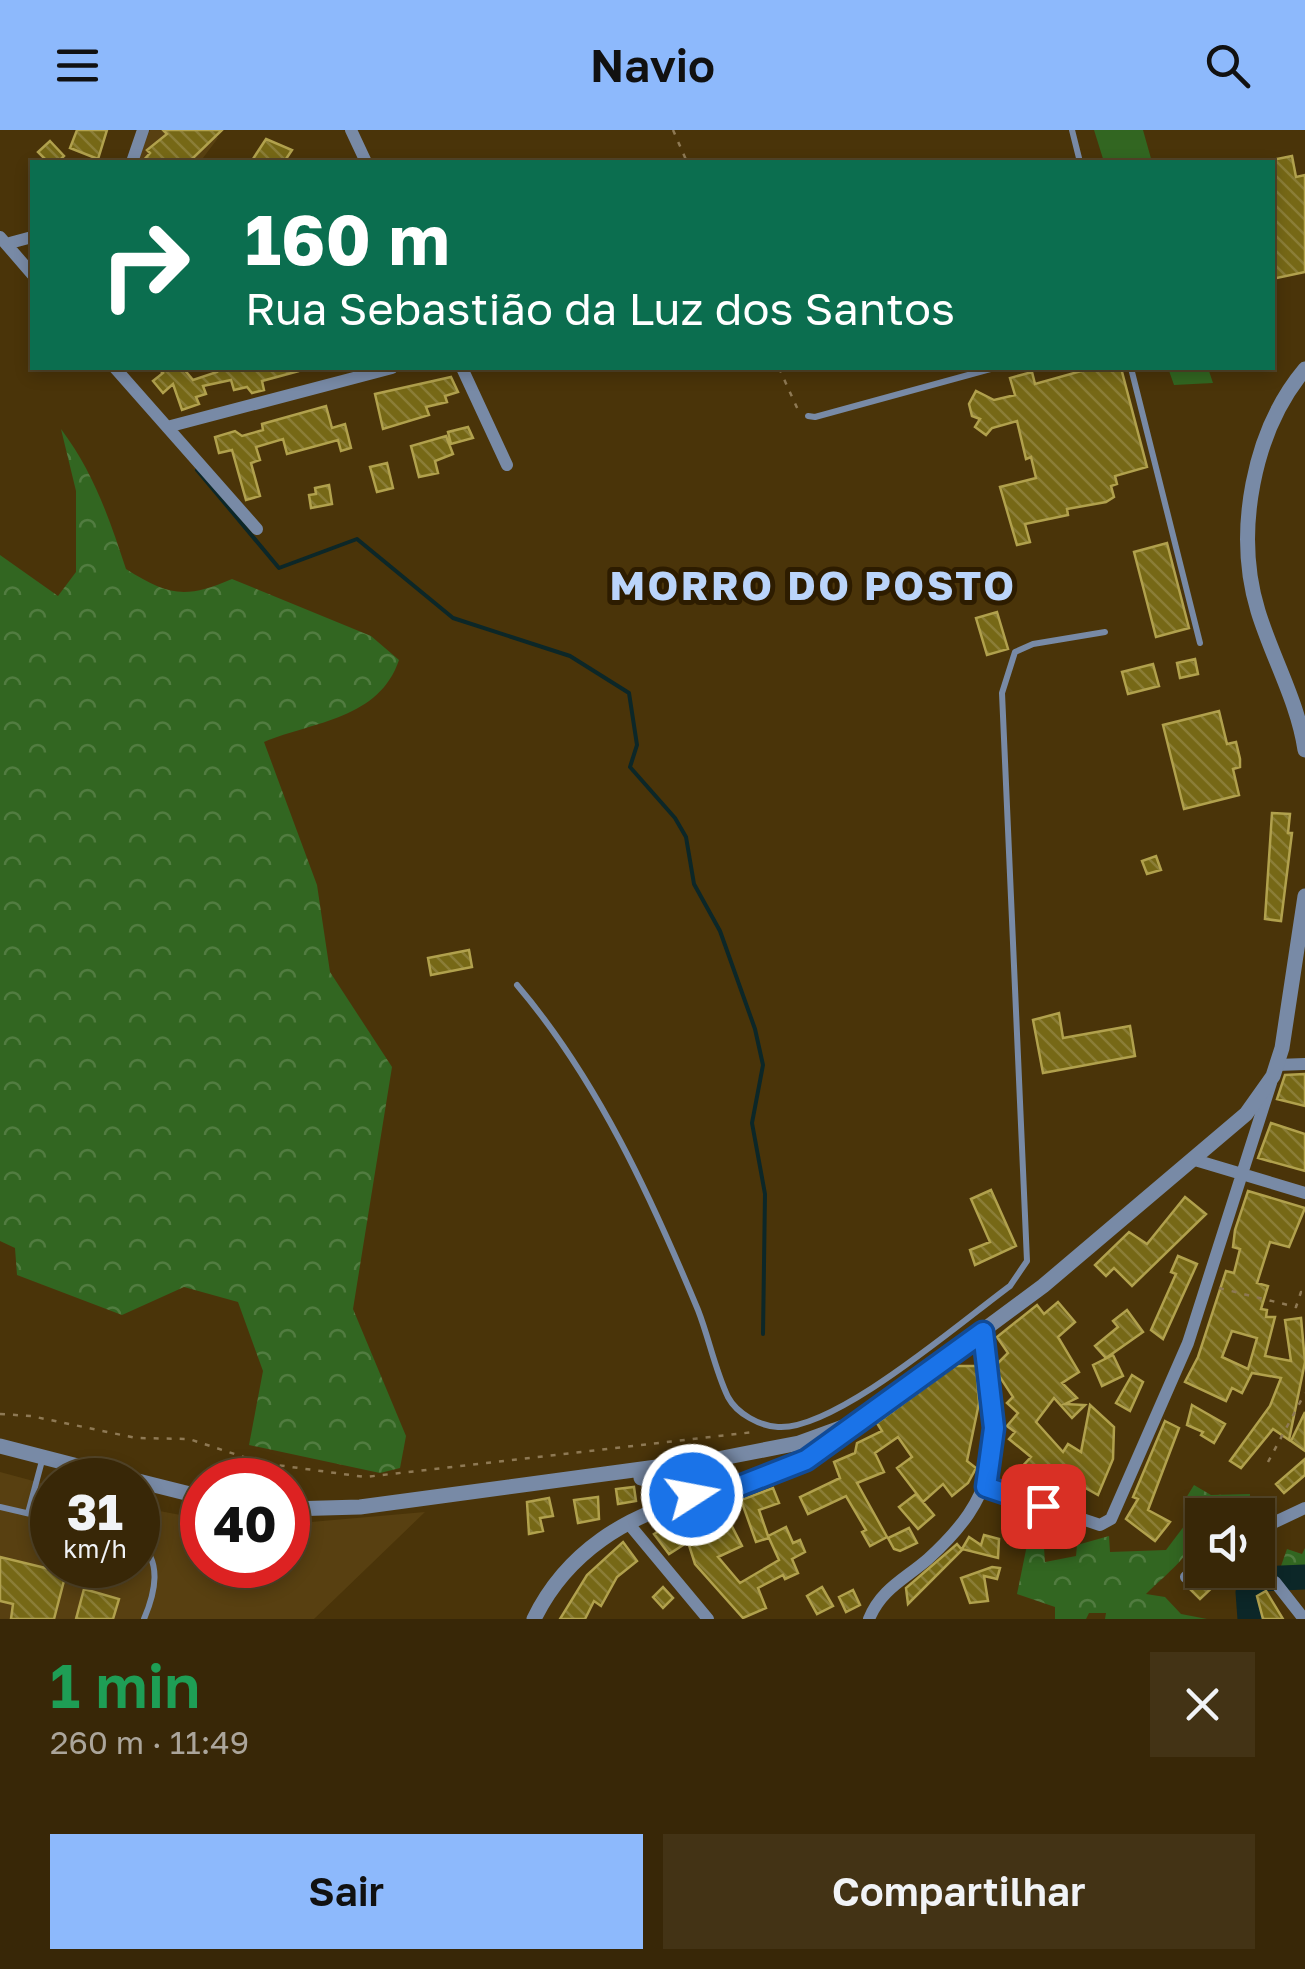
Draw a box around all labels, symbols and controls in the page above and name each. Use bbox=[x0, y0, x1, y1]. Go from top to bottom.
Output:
icon: menu bbox=[50, 38, 105, 93]
text: Navio bbox=[590, 38, 715, 92]
icon: search bbox=[1200, 38, 1255, 93]
text: 160 m bbox=[245, 196, 450, 280]
icon: right bbox=[80, 200, 210, 330]
text: Rua Sebastião da Luz dos Santos bbox=[245, 281, 955, 335]
district label: MORRO DO POSTO bbox=[609, 561, 1017, 609]
position arrow bbox=[640, 1443, 744, 1547]
speed limit sign: 40 bbox=[180, 1458, 310, 1588]
pin bbox=[1001, 1464, 1086, 1549]
icon: arrive bbox=[1016, 1479, 1071, 1534]
text: 31 bbox=[67, 1481, 123, 1541]
map controls bbox=[1185, 1498, 1275, 1588]
button: sound bbox=[1185, 1498, 1275, 1588]
text: km/h bbox=[63, 1533, 127, 1564]
text: 1 min bbox=[50, 1649, 200, 1721]
button: close bbox=[1150, 1652, 1255, 1757]
text: 260 m · 11:49 bbox=[50, 1723, 249, 1761]
button: Sair bbox=[50, 1834, 643, 1949]
button: Compartilhar bbox=[663, 1834, 1255, 1949]

